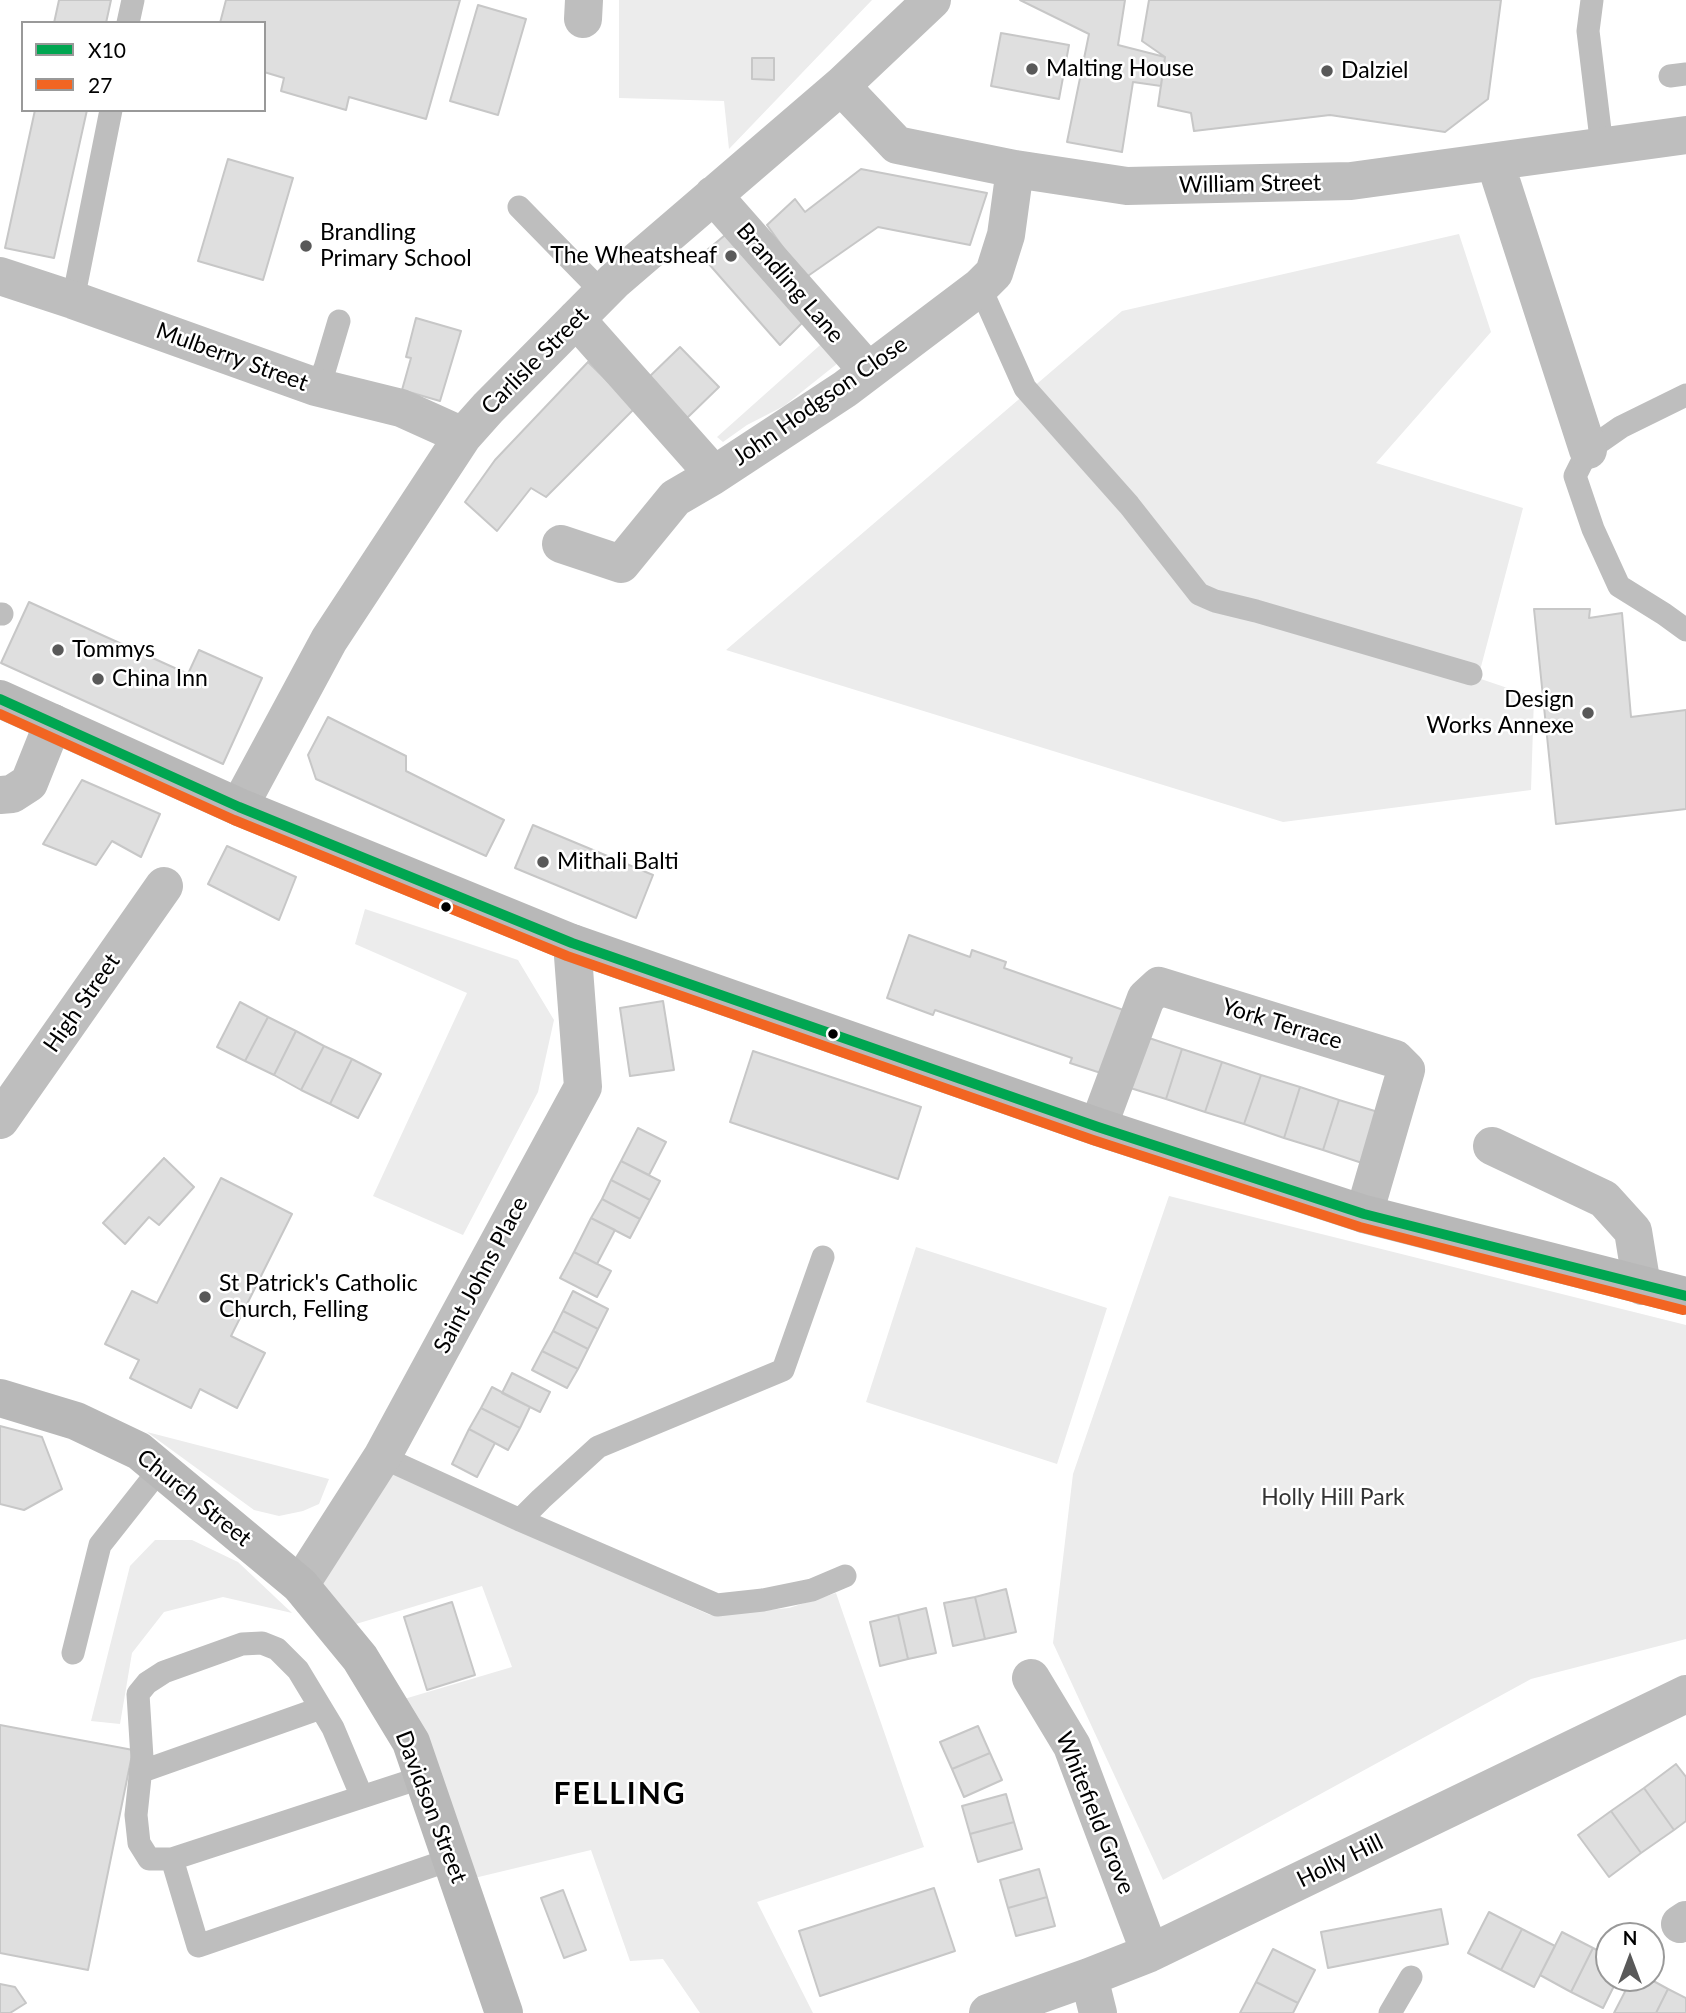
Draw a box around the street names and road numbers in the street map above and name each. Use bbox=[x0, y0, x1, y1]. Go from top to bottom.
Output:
street label: William Street bbox=[1179, 169, 1321, 199]
street label: Brandling Lane bbox=[730, 217, 850, 349]
street label: Carlisle Street bbox=[476, 302, 594, 420]
street label: Mulberry Street bbox=[152, 317, 312, 397]
street label: John Hodgson Close bbox=[727, 330, 913, 472]
street label: High Street bbox=[38, 948, 126, 1058]
street label: York Terrace bbox=[1218, 993, 1346, 1055]
street label: Saint Johns Place bbox=[428, 1192, 534, 1358]
street label: Church Street bbox=[131, 1443, 257, 1553]
street label: Davidson Street bbox=[389, 1727, 473, 1887]
street label: Whitefield Grove bbox=[1050, 1728, 1140, 1898]
street label: Holly Hill bbox=[1292, 1828, 1388, 1894]

